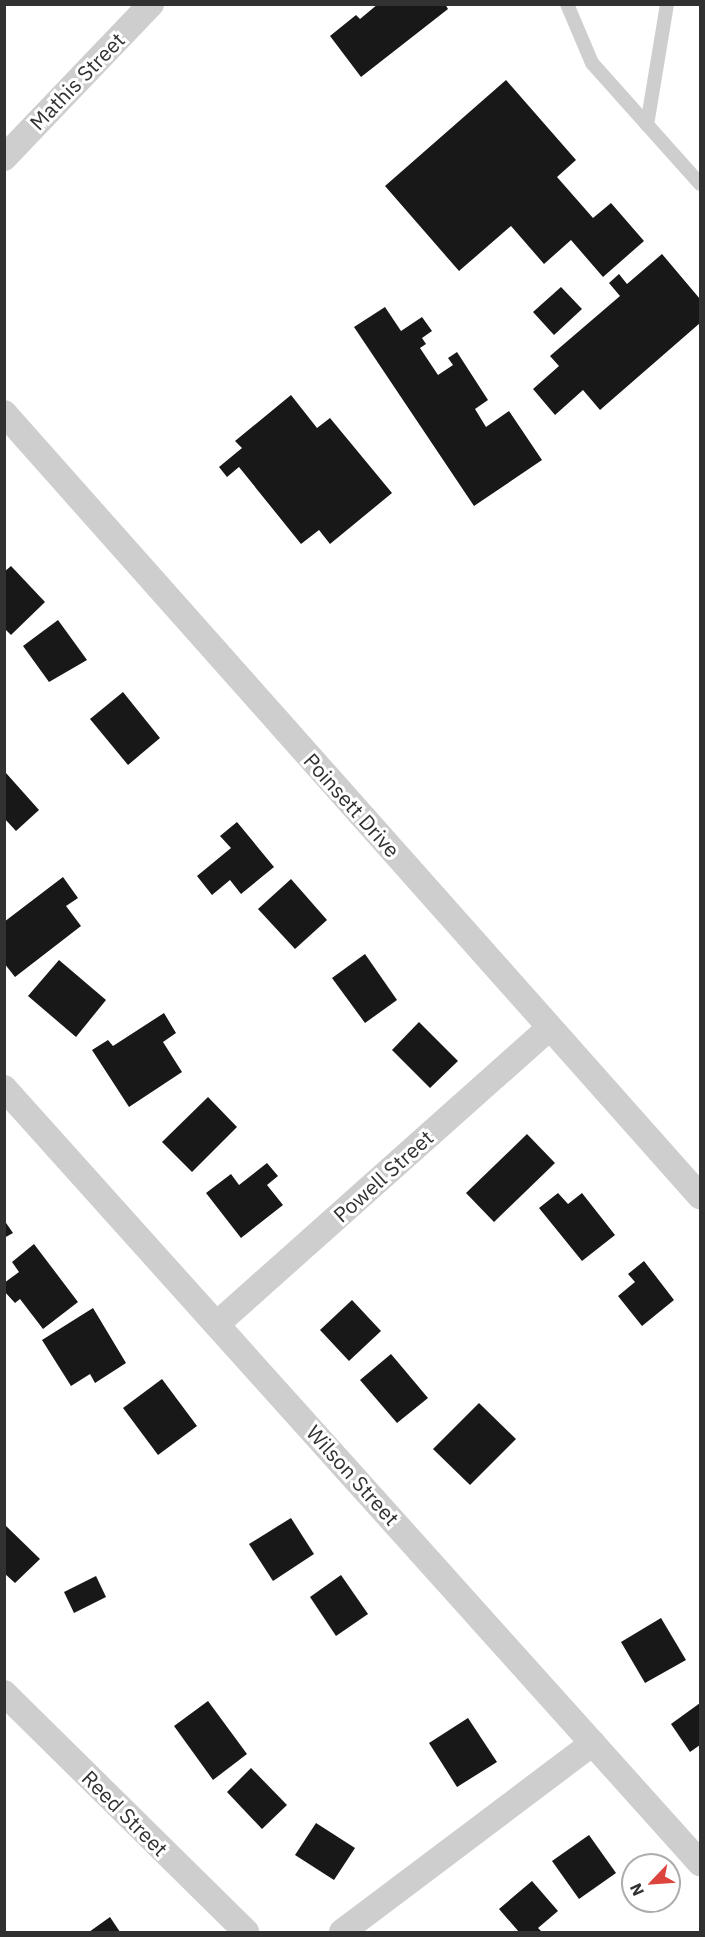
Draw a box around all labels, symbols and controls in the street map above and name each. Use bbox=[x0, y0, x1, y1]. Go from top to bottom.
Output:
street label: Mathis Street bbox=[24, 27, 130, 135]
street label: Poinsett Drive bbox=[299, 748, 405, 862]
street label: Powell Street bbox=[328, 1125, 438, 1227]
street label: Wilson Street bbox=[301, 1420, 405, 1530]
street label: Reed Street bbox=[77, 1765, 173, 1861]
north arrow bbox=[621, 1853, 681, 1913]
text: N bbox=[625, 1880, 648, 1899]

